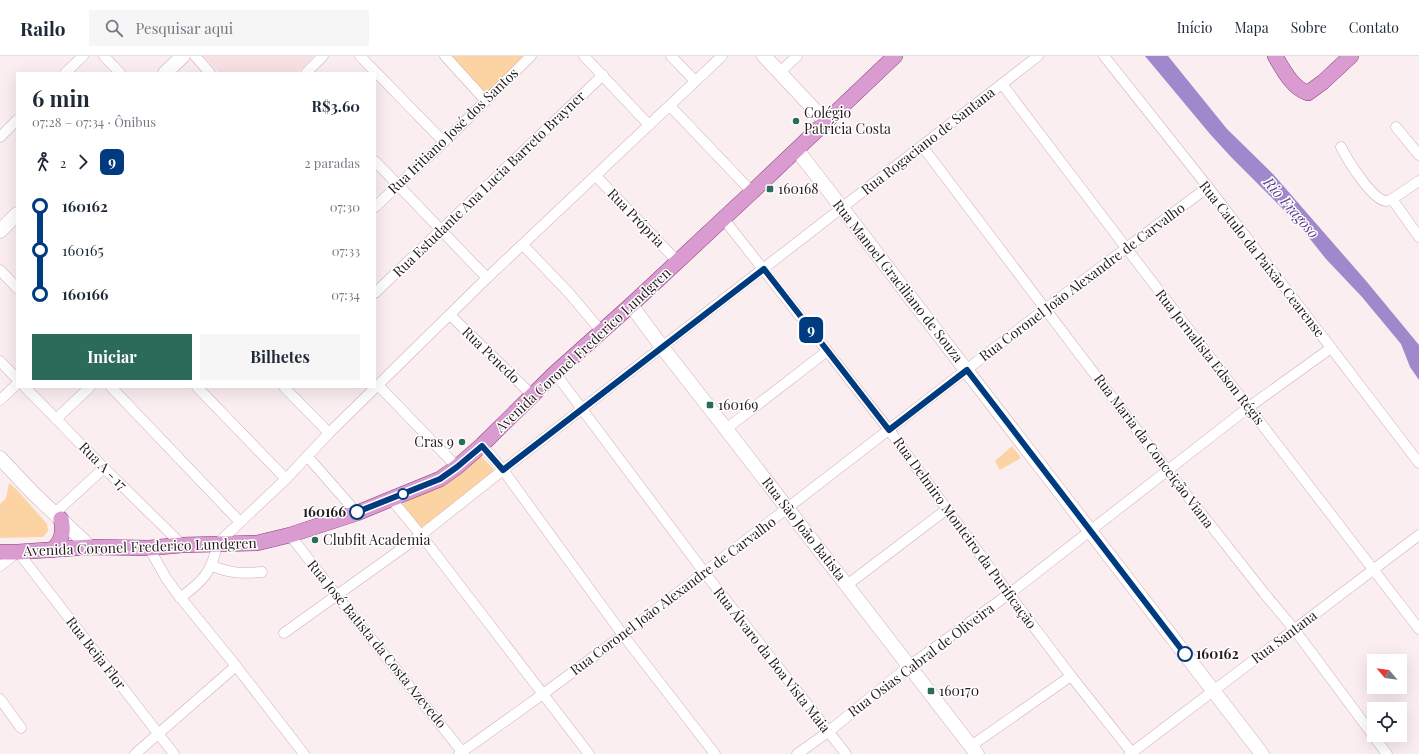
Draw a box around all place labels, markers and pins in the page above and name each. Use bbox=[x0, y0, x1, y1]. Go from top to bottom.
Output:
place label: Colégio Patrícia Costa bbox=[804, 103, 891, 138]
marker: Colégio Patrícia Costa bbox=[791, 116, 801, 126]
place label: 160168 bbox=[778, 179, 819, 198]
marker: 160168 bbox=[765, 184, 775, 194]
place label: 160169 bbox=[718, 395, 758, 414]
marker: 160169 bbox=[705, 400, 715, 410]
place label: Cras 9 bbox=[414, 432, 454, 451]
marker: Cras 9 bbox=[457, 437, 467, 447]
unlabelled marker bbox=[397, 488, 409, 500]
place label: 160166 bbox=[303, 502, 346, 521]
marker: 160166 bbox=[349, 504, 365, 520]
place label: Clubfit Academia bbox=[323, 530, 430, 549]
marker: Clubfit Academia bbox=[310, 535, 320, 545]
place label: 160162 bbox=[1196, 644, 1239, 663]
marker: 160162 bbox=[1177, 646, 1193, 662]
place label: 160170 bbox=[939, 681, 979, 700]
marker: 160170 bbox=[926, 686, 936, 696]

